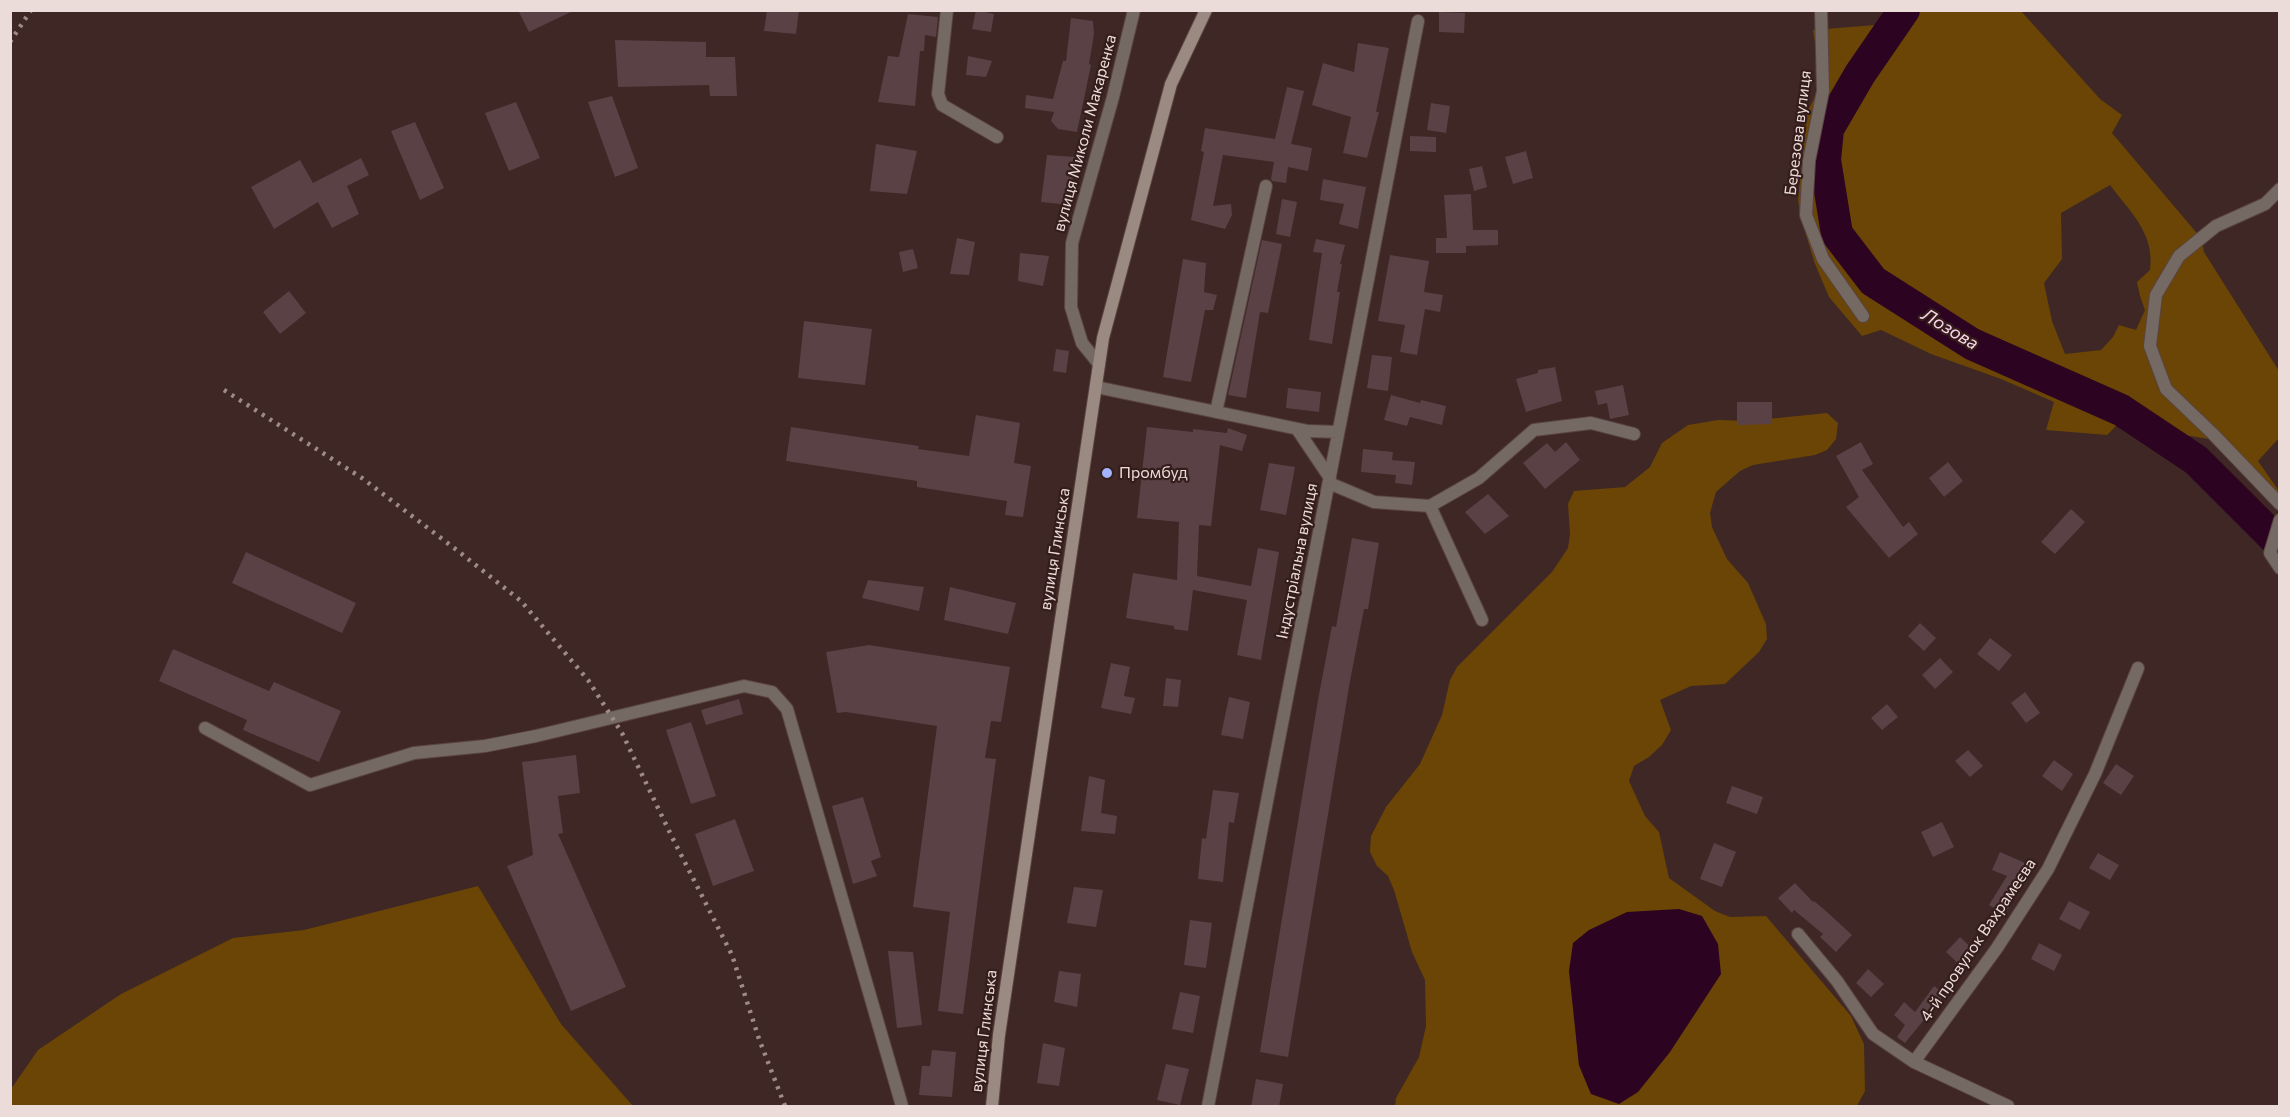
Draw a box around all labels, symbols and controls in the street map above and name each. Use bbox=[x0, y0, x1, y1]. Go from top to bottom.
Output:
street label: вулиця Миколи Макаренка bbox=[1049, 32, 1121, 234]
street label: Березова вулиця bbox=[1781, 69, 1815, 197]
water label: Лозова bbox=[1918, 304, 1982, 354]
place label: Промбуд bbox=[1119, 463, 1188, 483]
marker: Промбуд bbox=[1100, 466, 1114, 480]
street label: Індустріальна вулиця bbox=[1272, 481, 1322, 641]
street label: вулиця Глинська bbox=[1036, 487, 1074, 611]
street label: 4-й провулок Вахрамеєва bbox=[1916, 855, 2040, 1025]
street label: вулиця Глинська bbox=[967, 969, 1001, 1093]

